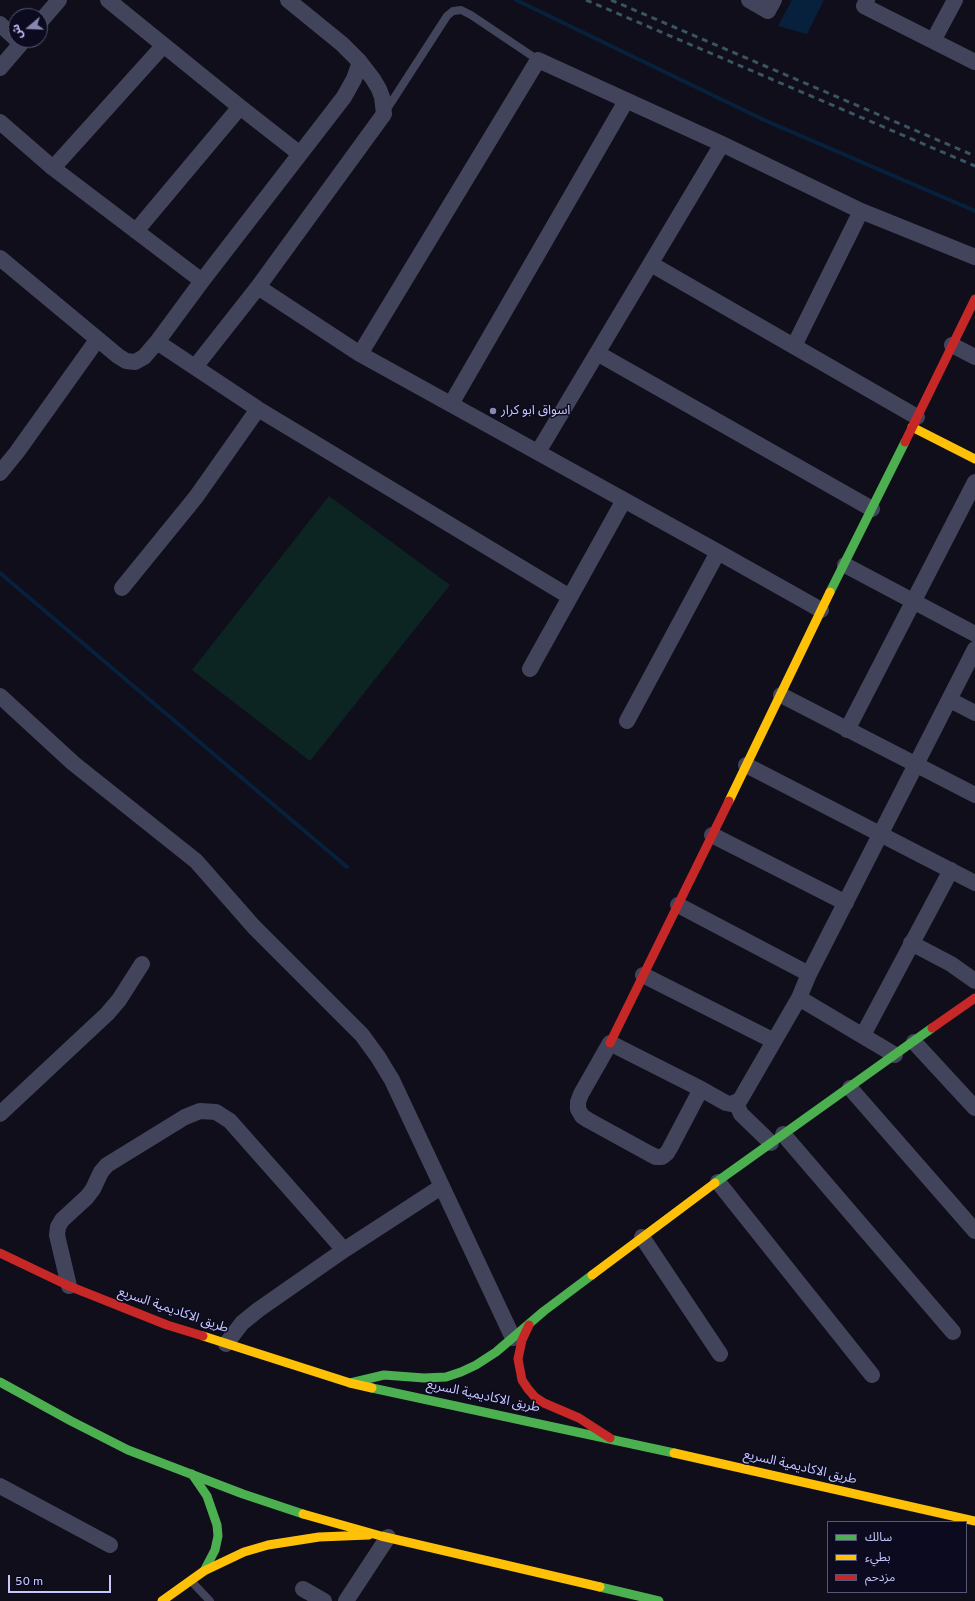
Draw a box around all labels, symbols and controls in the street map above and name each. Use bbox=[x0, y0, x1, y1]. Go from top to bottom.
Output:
north arrow bbox=[8, 8, 48, 48]
text: ش bbox=[9, 22, 27, 41]
place label: اسواق ابو كرار bbox=[501, 403, 570, 419]
marker: اسواق ابو كرار bbox=[488, 406, 498, 416]
street label: طريق الاكاديمية السريع bbox=[116, 1285, 230, 1337]
street label: طريق الاكاديمية السريع bbox=[425, 1377, 541, 1417]
street label: طريق الاكاديمية السريع bbox=[742, 1447, 858, 1489]
legend bbox=[827, 1521, 967, 1593]
text: سالك bbox=[865, 1530, 892, 1546]
text: بطيء bbox=[865, 1550, 891, 1566]
scale bar bbox=[10, 1567, 113, 1593]
text: مزدحم bbox=[865, 1570, 895, 1586]
text: 50 m bbox=[15, 1574, 43, 1590]

